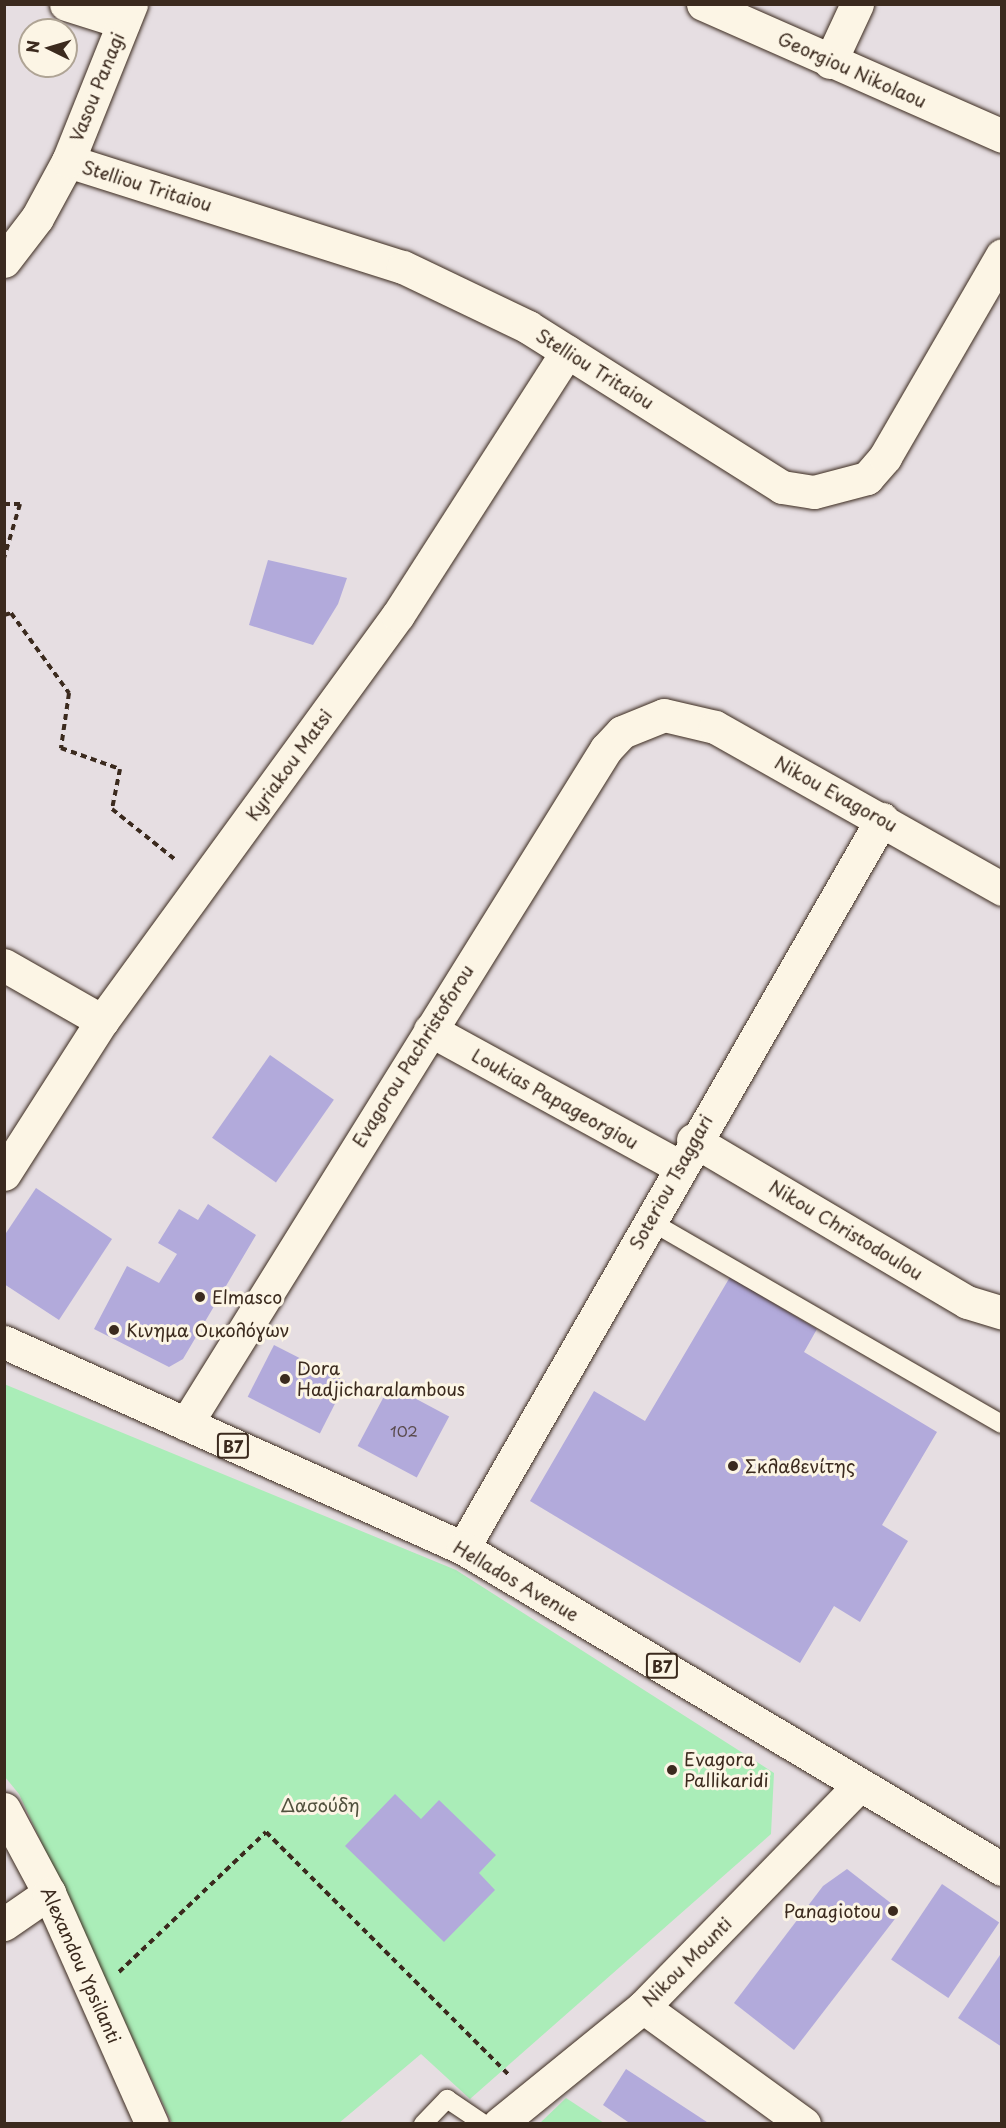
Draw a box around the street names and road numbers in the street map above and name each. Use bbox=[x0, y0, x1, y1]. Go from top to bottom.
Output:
street label: Georgiou Nikolaou bbox=[774, 27, 930, 113]
street label: Vasou Panagi bbox=[65, 30, 129, 144]
street label: Stelliou Tritaiou bbox=[79, 156, 215, 216]
street label: Stelliou Tritaiou bbox=[532, 324, 658, 414]
street label: Kyriakou Matsi bbox=[242, 705, 336, 825]
street label: Nikou Evagorou bbox=[771, 751, 901, 837]
street label: Evagorou Pachristoforou bbox=[348, 961, 478, 1151]
street label: Loukias Papageorgiou bbox=[468, 1044, 642, 1154]
street label: Soteriou Tsaggari bbox=[625, 1111, 717, 1253]
street label: Nikou Christodoulou bbox=[765, 1176, 927, 1284]
road number: B7 bbox=[216, 1433, 250, 1459]
street label: Hellados Avenue bbox=[450, 1537, 582, 1625]
road number: B7 bbox=[646, 1653, 678, 1679]
street label: Alexandou Ypsilanti bbox=[37, 1883, 125, 2047]
street label: Nikou Mounti bbox=[638, 1913, 736, 2011]

